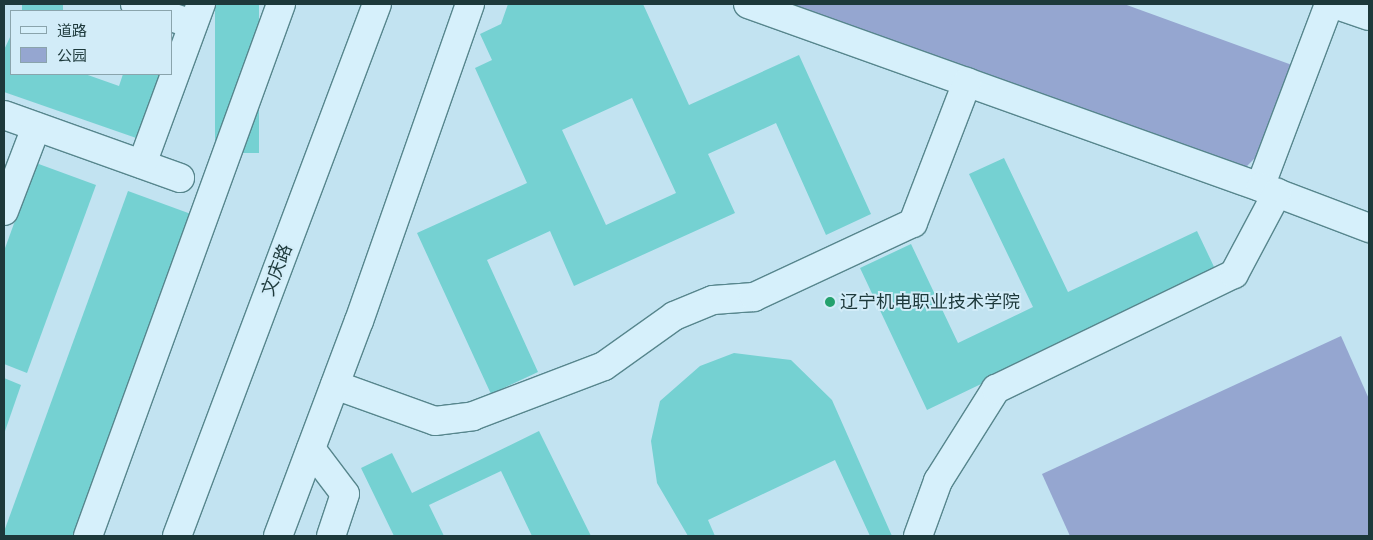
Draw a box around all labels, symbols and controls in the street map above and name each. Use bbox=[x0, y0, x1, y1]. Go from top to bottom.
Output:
legend bbox=[10, 10, 172, 75]
text: 道路 bbox=[57, 22, 87, 40]
text: 公园 bbox=[57, 47, 87, 65]
street label: 文庆路 bbox=[257, 241, 297, 299]
place label: 辽宁机电职业技术学院 bbox=[840, 291, 1020, 313]
marker: 辽宁机电职业技术学院 bbox=[824, 296, 836, 308]

